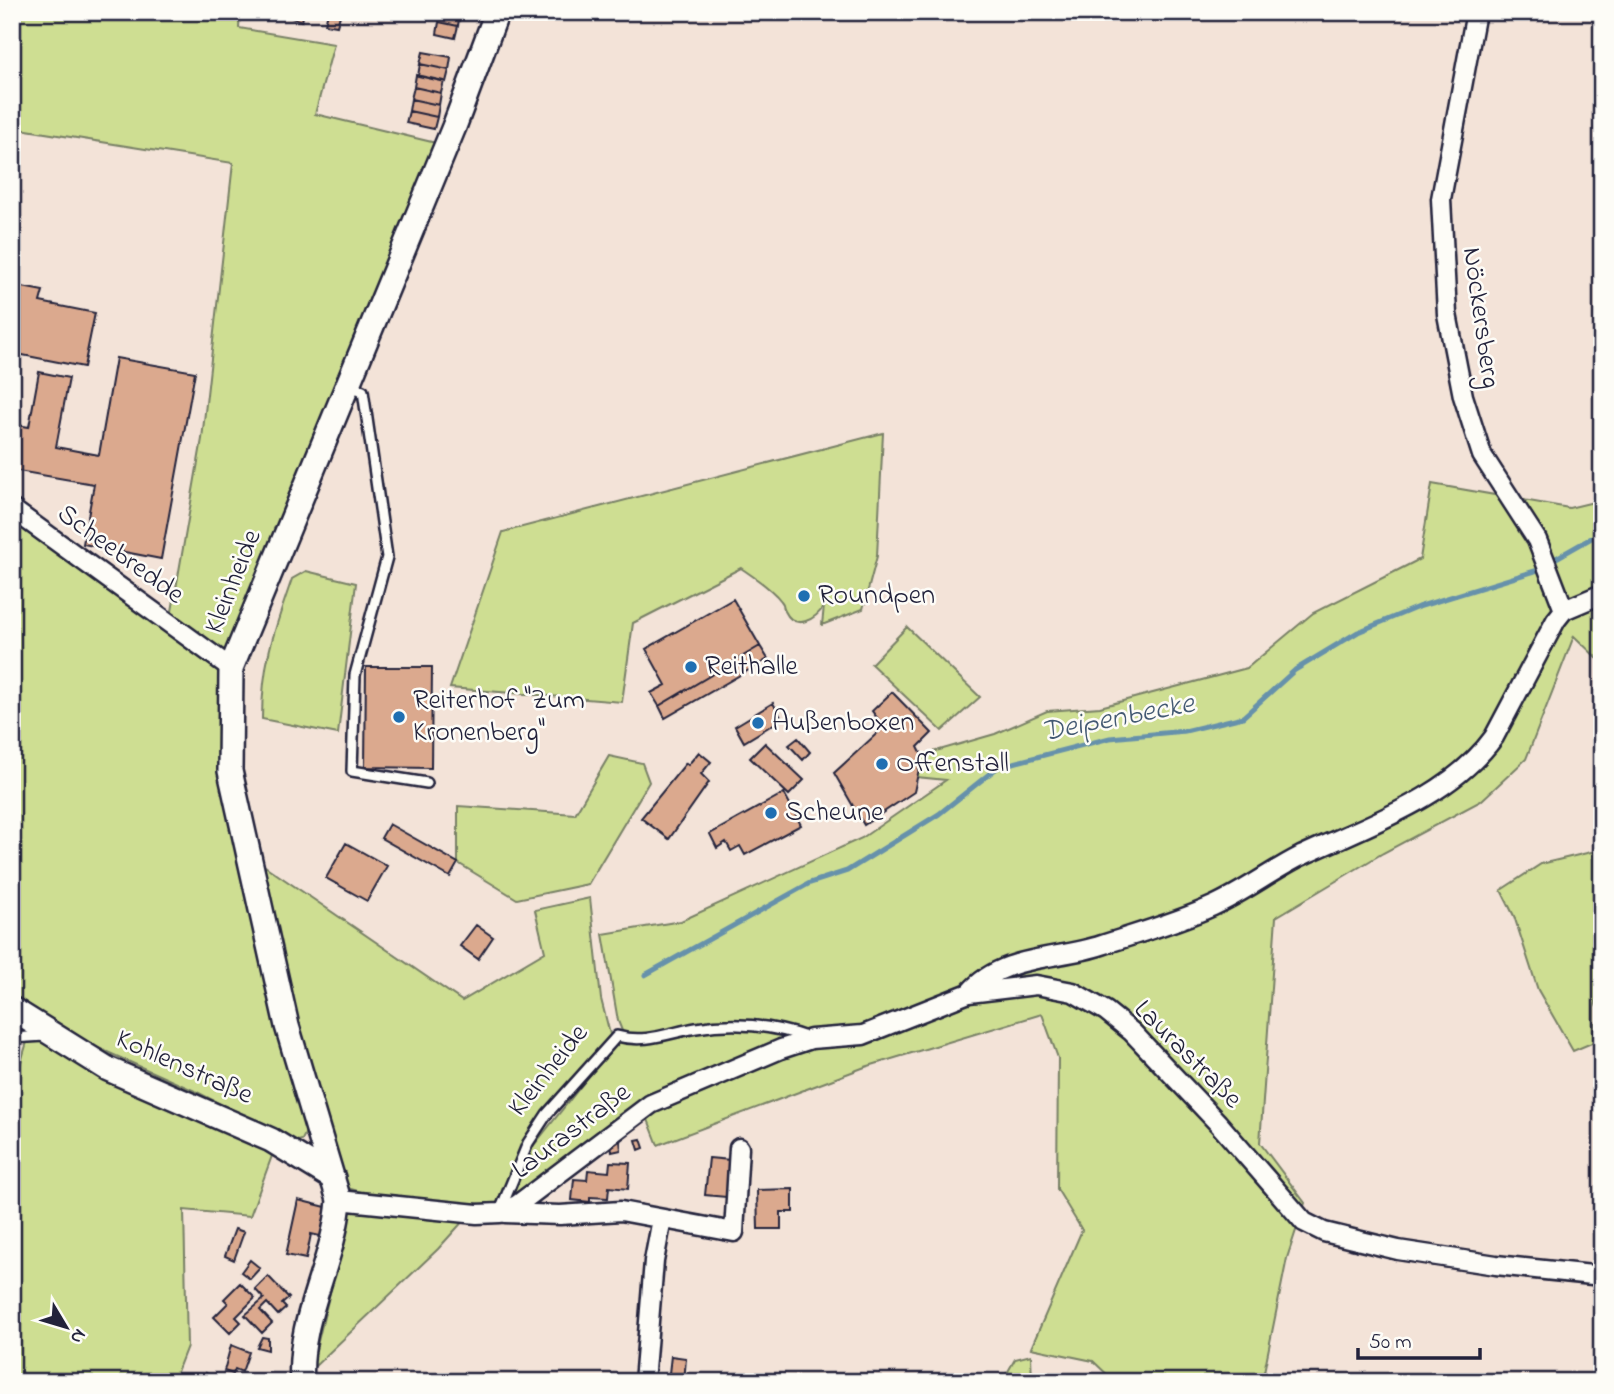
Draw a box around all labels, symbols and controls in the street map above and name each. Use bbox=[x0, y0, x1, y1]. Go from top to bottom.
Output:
street label: Nöckersberg bbox=[1450, 245, 1510, 391]
street label: Scheebredde bbox=[48, 495, 193, 616]
street label: Kleinheide bbox=[195, 523, 274, 640]
place label: Roundpen bbox=[818, 576, 935, 617]
marker: Roundpen bbox=[796, 588, 812, 604]
place label: Reithalle bbox=[705, 647, 798, 688]
marker: Reithalle bbox=[683, 659, 699, 675]
place label: Reiterhof "Zum Kronenberg" bbox=[413, 681, 585, 754]
water label: Deipenbecke bbox=[1038, 682, 1200, 755]
place label: Außenboxen bbox=[772, 703, 914, 744]
marker: Reiterhof "Zum Kronenberg" bbox=[391, 709, 407, 725]
marker: Außenboxen bbox=[750, 715, 766, 731]
place label: Offenstall bbox=[896, 744, 1009, 785]
marker: Offenstall bbox=[874, 756, 890, 772]
place label: Scheune bbox=[785, 793, 884, 834]
marker: Scheune bbox=[763, 805, 779, 821]
street label: Laurastraße bbox=[1123, 991, 1251, 1119]
street label: Kleinheide bbox=[499, 1015, 599, 1126]
street label: Kohlenstraße bbox=[109, 1020, 260, 1117]
street label: Laurastraße bbox=[504, 1073, 641, 1190]
north arrow bbox=[32, 1292, 102, 1362]
scale bar bbox=[1358, 1317, 1481, 1361]
text: N bbox=[63, 1323, 92, 1349]
text: 50 m bbox=[1369, 1328, 1412, 1358]

